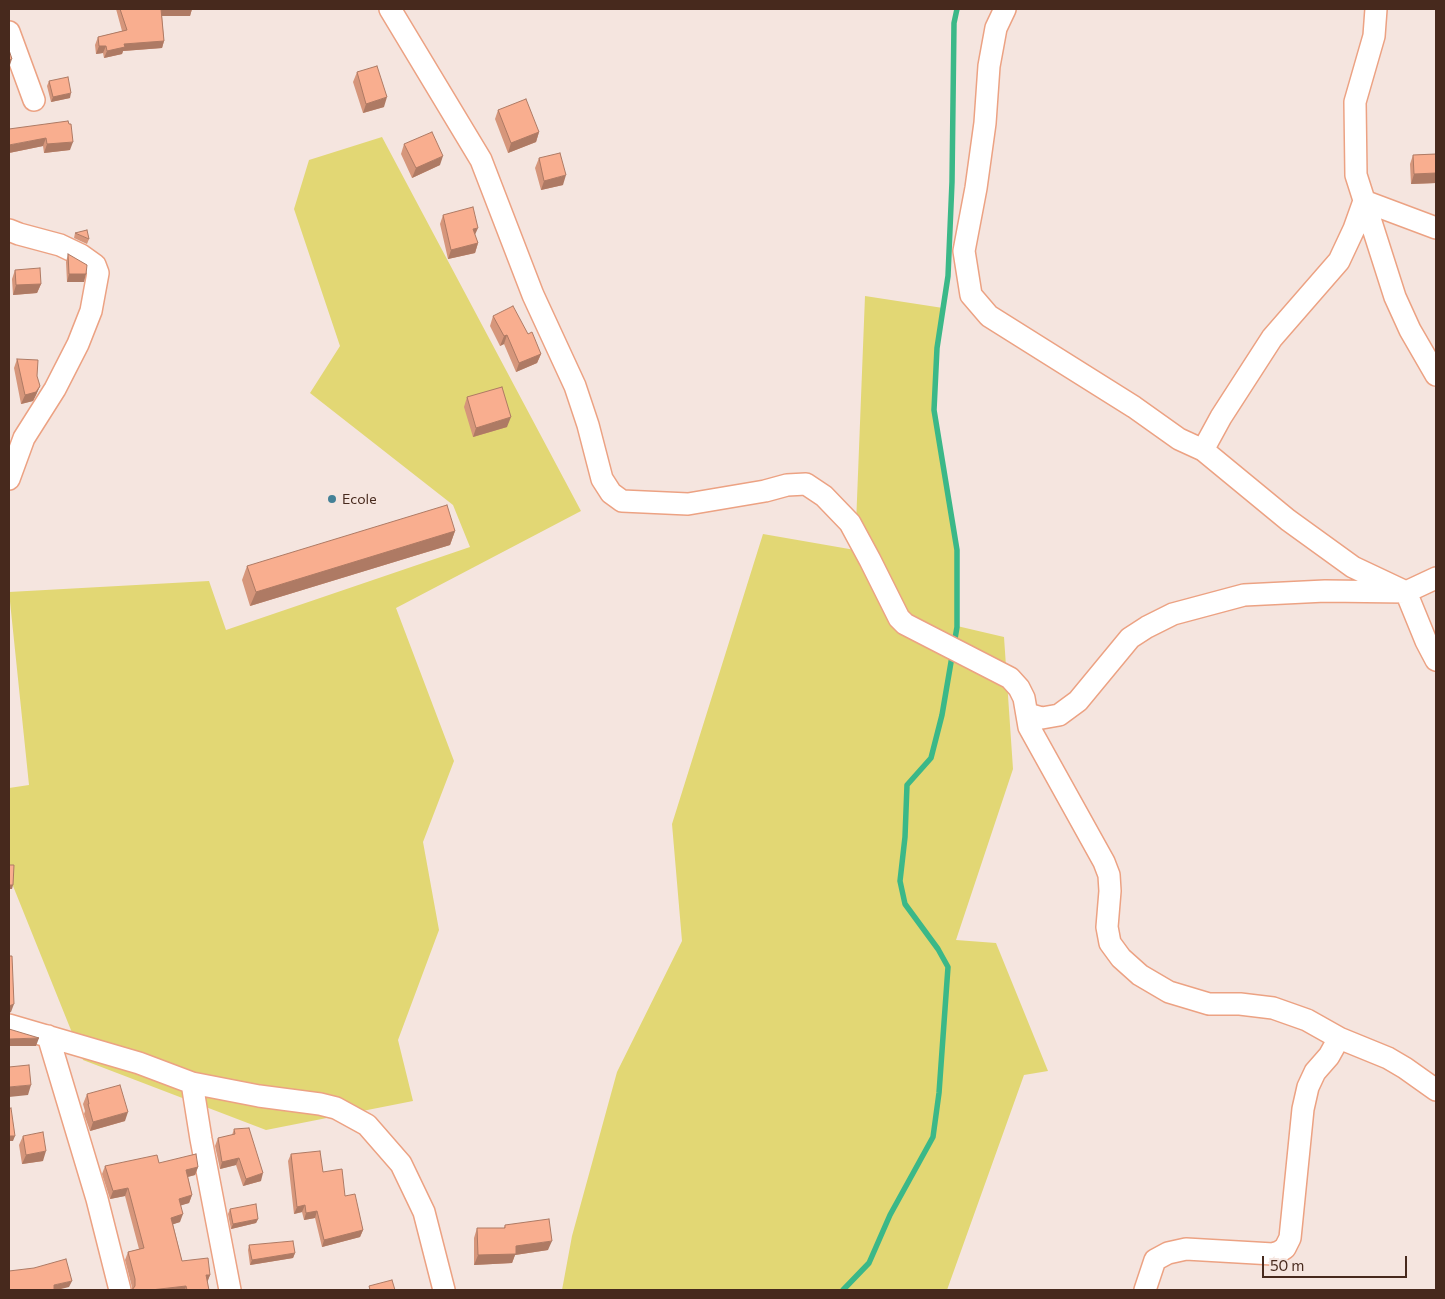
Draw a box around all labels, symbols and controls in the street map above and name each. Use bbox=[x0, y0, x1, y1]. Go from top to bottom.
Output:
place label: Ecole bbox=[342, 491, 377, 507]
marker: Ecole bbox=[326, 493, 338, 505]
scale bar bbox=[1265, 1246, 1410, 1278]
text: 50 m bbox=[1270, 1256, 1304, 1274]

